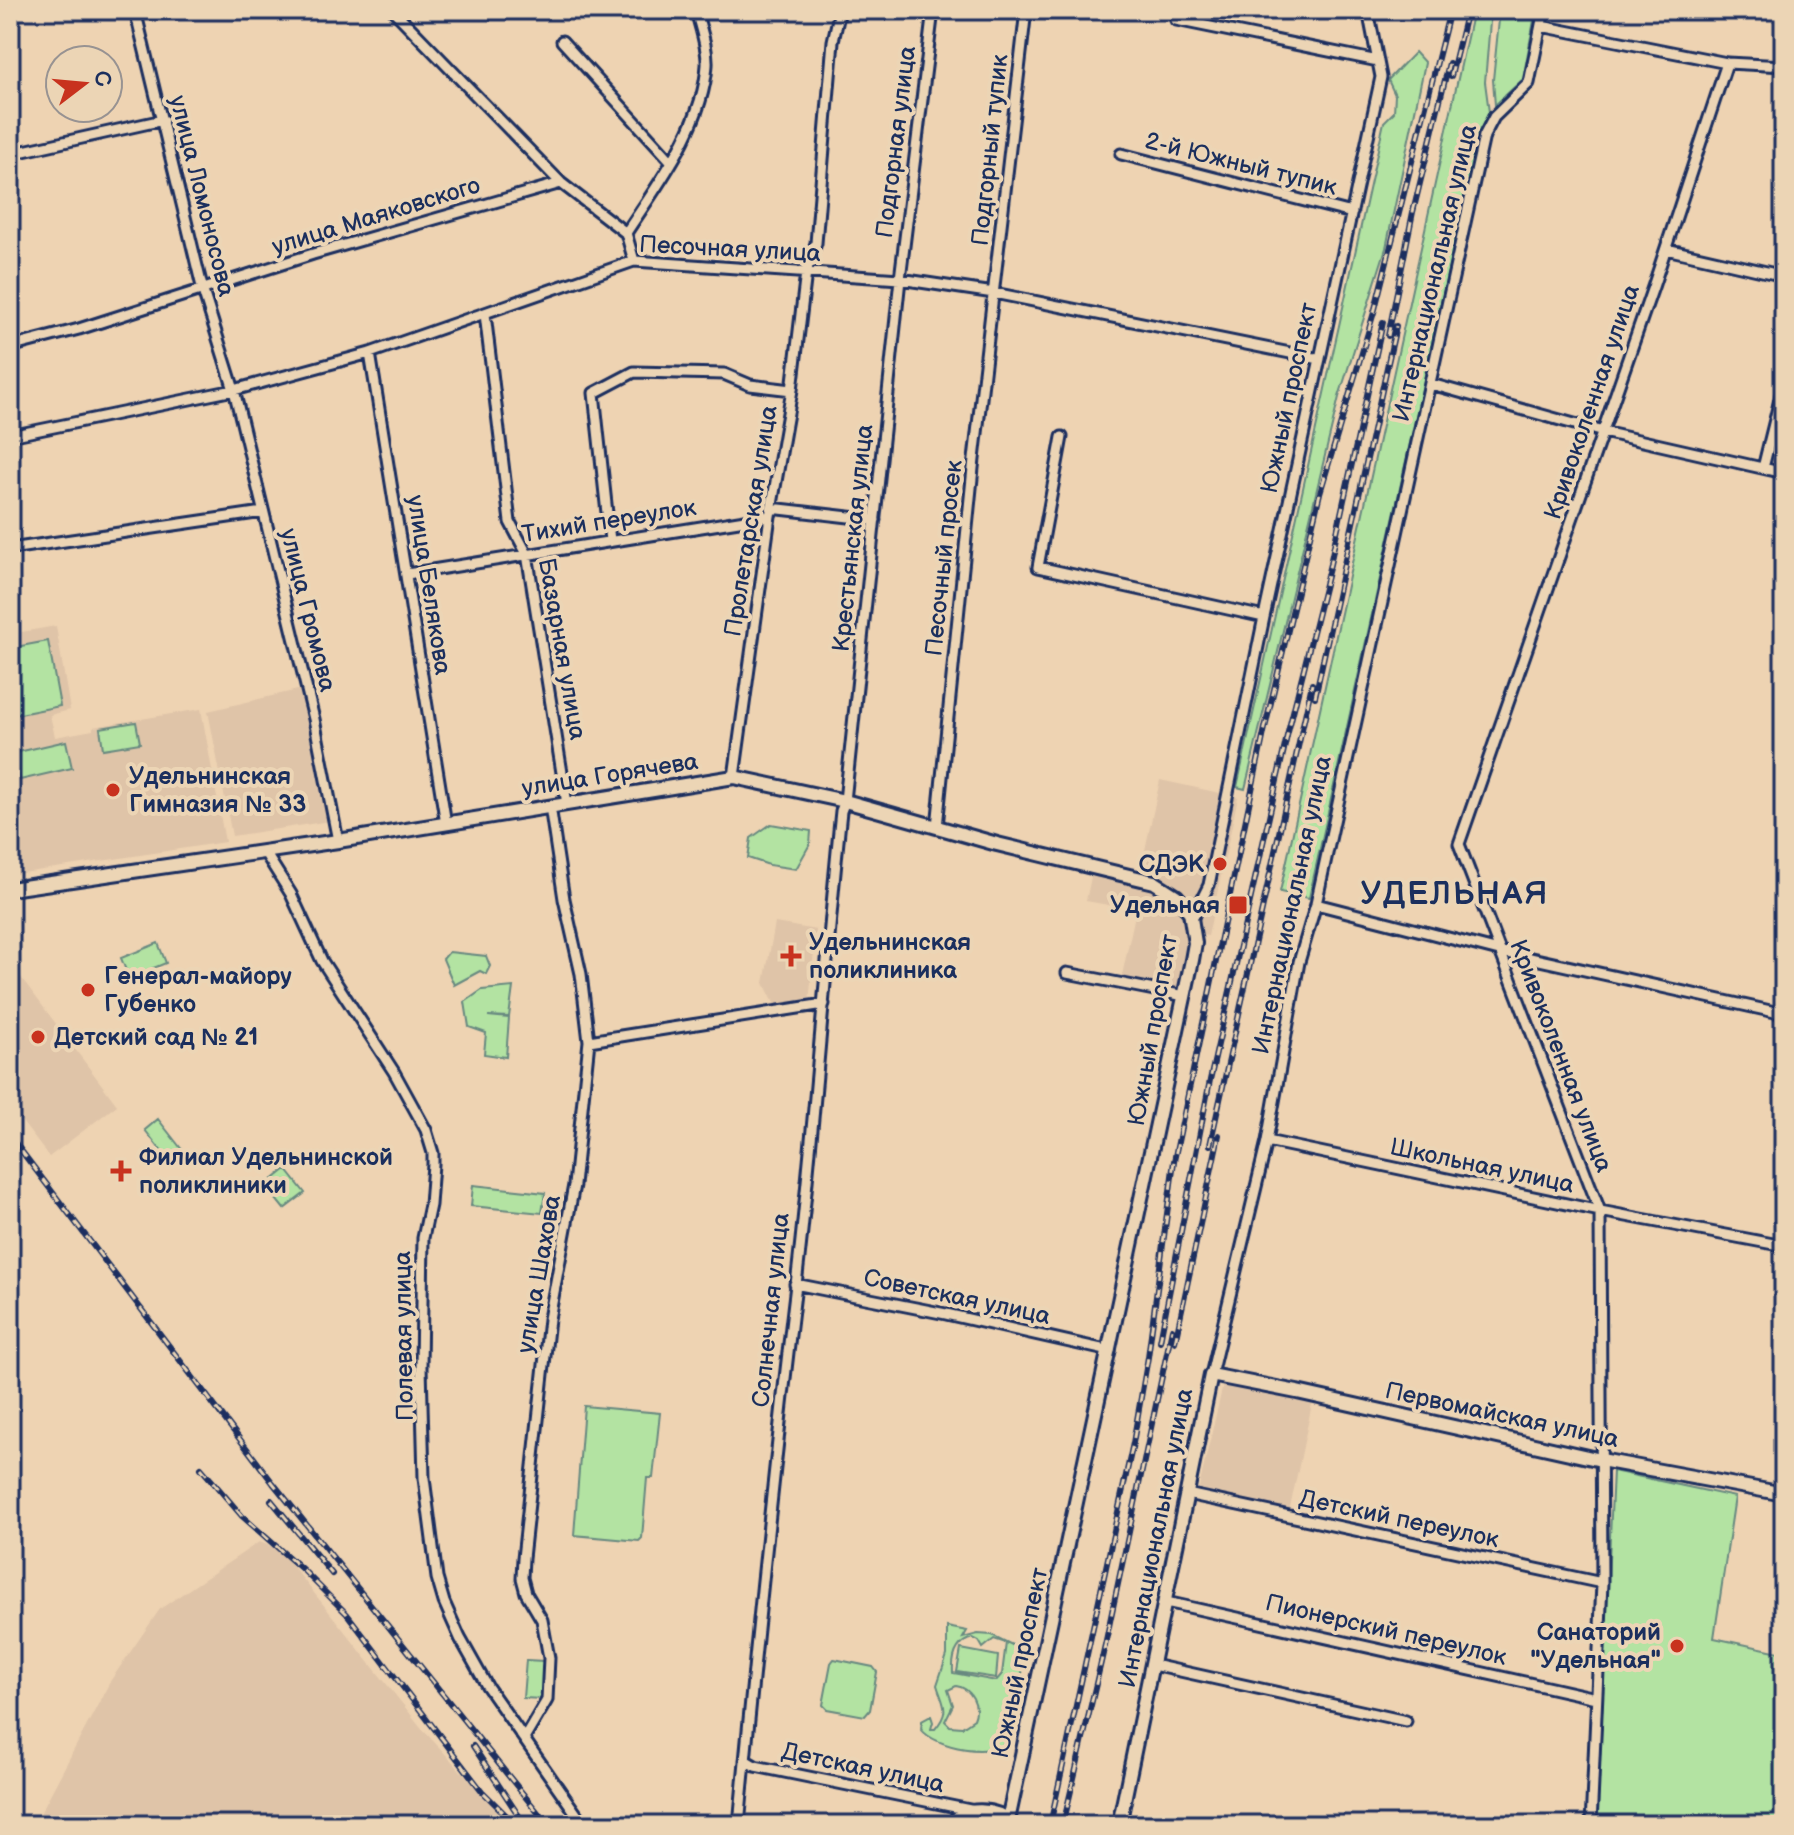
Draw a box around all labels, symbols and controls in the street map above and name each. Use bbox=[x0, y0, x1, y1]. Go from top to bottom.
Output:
north arrow bbox=[44, 44, 124, 124]
street label: Подгорная улица bbox=[870, 44, 922, 240]
street label: Подгорный тупик bbox=[966, 52, 1015, 247]
text: С bbox=[87, 68, 117, 90]
street label: улица Ломоносова bbox=[163, 92, 241, 300]
street label: Интернациональная улица bbox=[1387, 121, 1483, 425]
street label: 2-й Южный тупик bbox=[1142, 126, 1340, 202]
street label: улица Маяковского bbox=[269, 171, 483, 261]
street label: Песочная улица bbox=[638, 230, 822, 268]
street label: Кривоколенная улица bbox=[1538, 281, 1646, 523]
street label: Южный проспект bbox=[1255, 300, 1323, 496]
street label: Пролетарская улица bbox=[718, 403, 784, 639]
street label: Крестьянская улица bbox=[827, 423, 879, 653]
street label: Песочный просек bbox=[919, 458, 969, 657]
street label: улица Белякова bbox=[400, 493, 458, 677]
street label: Тихий переулок bbox=[520, 493, 698, 549]
street label: улица Громова bbox=[274, 525, 342, 695]
street label: Базарная улица bbox=[532, 556, 592, 742]
street label: улица Горячева bbox=[520, 747, 700, 803]
street label: Интернациональная улица bbox=[1246, 753, 1338, 1057]
place label: Удельнинская Гимназия № 33 bbox=[129, 762, 306, 819]
marker: Удельнинская Гимназия № 33 bbox=[104, 781, 122, 799]
place label: СДЭК bbox=[1138, 850, 1205, 879]
marker: СДЭК bbox=[1211, 855, 1229, 873]
district label: УДЕЛЬНАЯ bbox=[1361, 875, 1549, 914]
place label: Удельная bbox=[1110, 891, 1220, 920]
marker: Удельная bbox=[1227, 894, 1249, 916]
place label: Удельнинская поликлиника bbox=[809, 928, 971, 985]
street label: Южный проспект bbox=[1122, 932, 1184, 1128]
street label: Кривоколенная улица bbox=[1503, 936, 1619, 1176]
marker: Удельнинская поликлиника bbox=[780, 945, 802, 967]
place label: Генерал-майору Губенко bbox=[104, 962, 292, 1019]
marker: Генерал-майору Губенко bbox=[79, 981, 97, 999]
place label: Детский сад № 21 bbox=[54, 1023, 258, 1052]
marker: Детский сад № 21 bbox=[29, 1028, 47, 1046]
street label: Школьная улица bbox=[1387, 1132, 1577, 1200]
place label: Филиал Удельнинской поликлиники bbox=[139, 1143, 393, 1200]
marker: Филиал Удельнинской поликлиники bbox=[110, 1160, 132, 1182]
street label: улица Шахова bbox=[511, 1193, 567, 1355]
street label: Солнечная улица bbox=[746, 1211, 796, 1409]
street label: Полевая улица bbox=[388, 1251, 420, 1421]
street label: Советская улица bbox=[861, 1263, 1053, 1331]
street label: Первомайская улица bbox=[1382, 1376, 1622, 1454]
street label: Интернациональная улица bbox=[1113, 1386, 1199, 1690]
street label: Детский переулок bbox=[1297, 1484, 1502, 1554]
street label: Южный проспект bbox=[986, 1565, 1054, 1761]
street label: Пионерский переулок bbox=[1263, 1588, 1510, 1672]
place label: Санаторий "Удельная" bbox=[1530, 1618, 1661, 1675]
marker: Санаторий "Удельная" bbox=[1668, 1637, 1686, 1655]
street label: Детская улица bbox=[779, 1737, 947, 1799]

